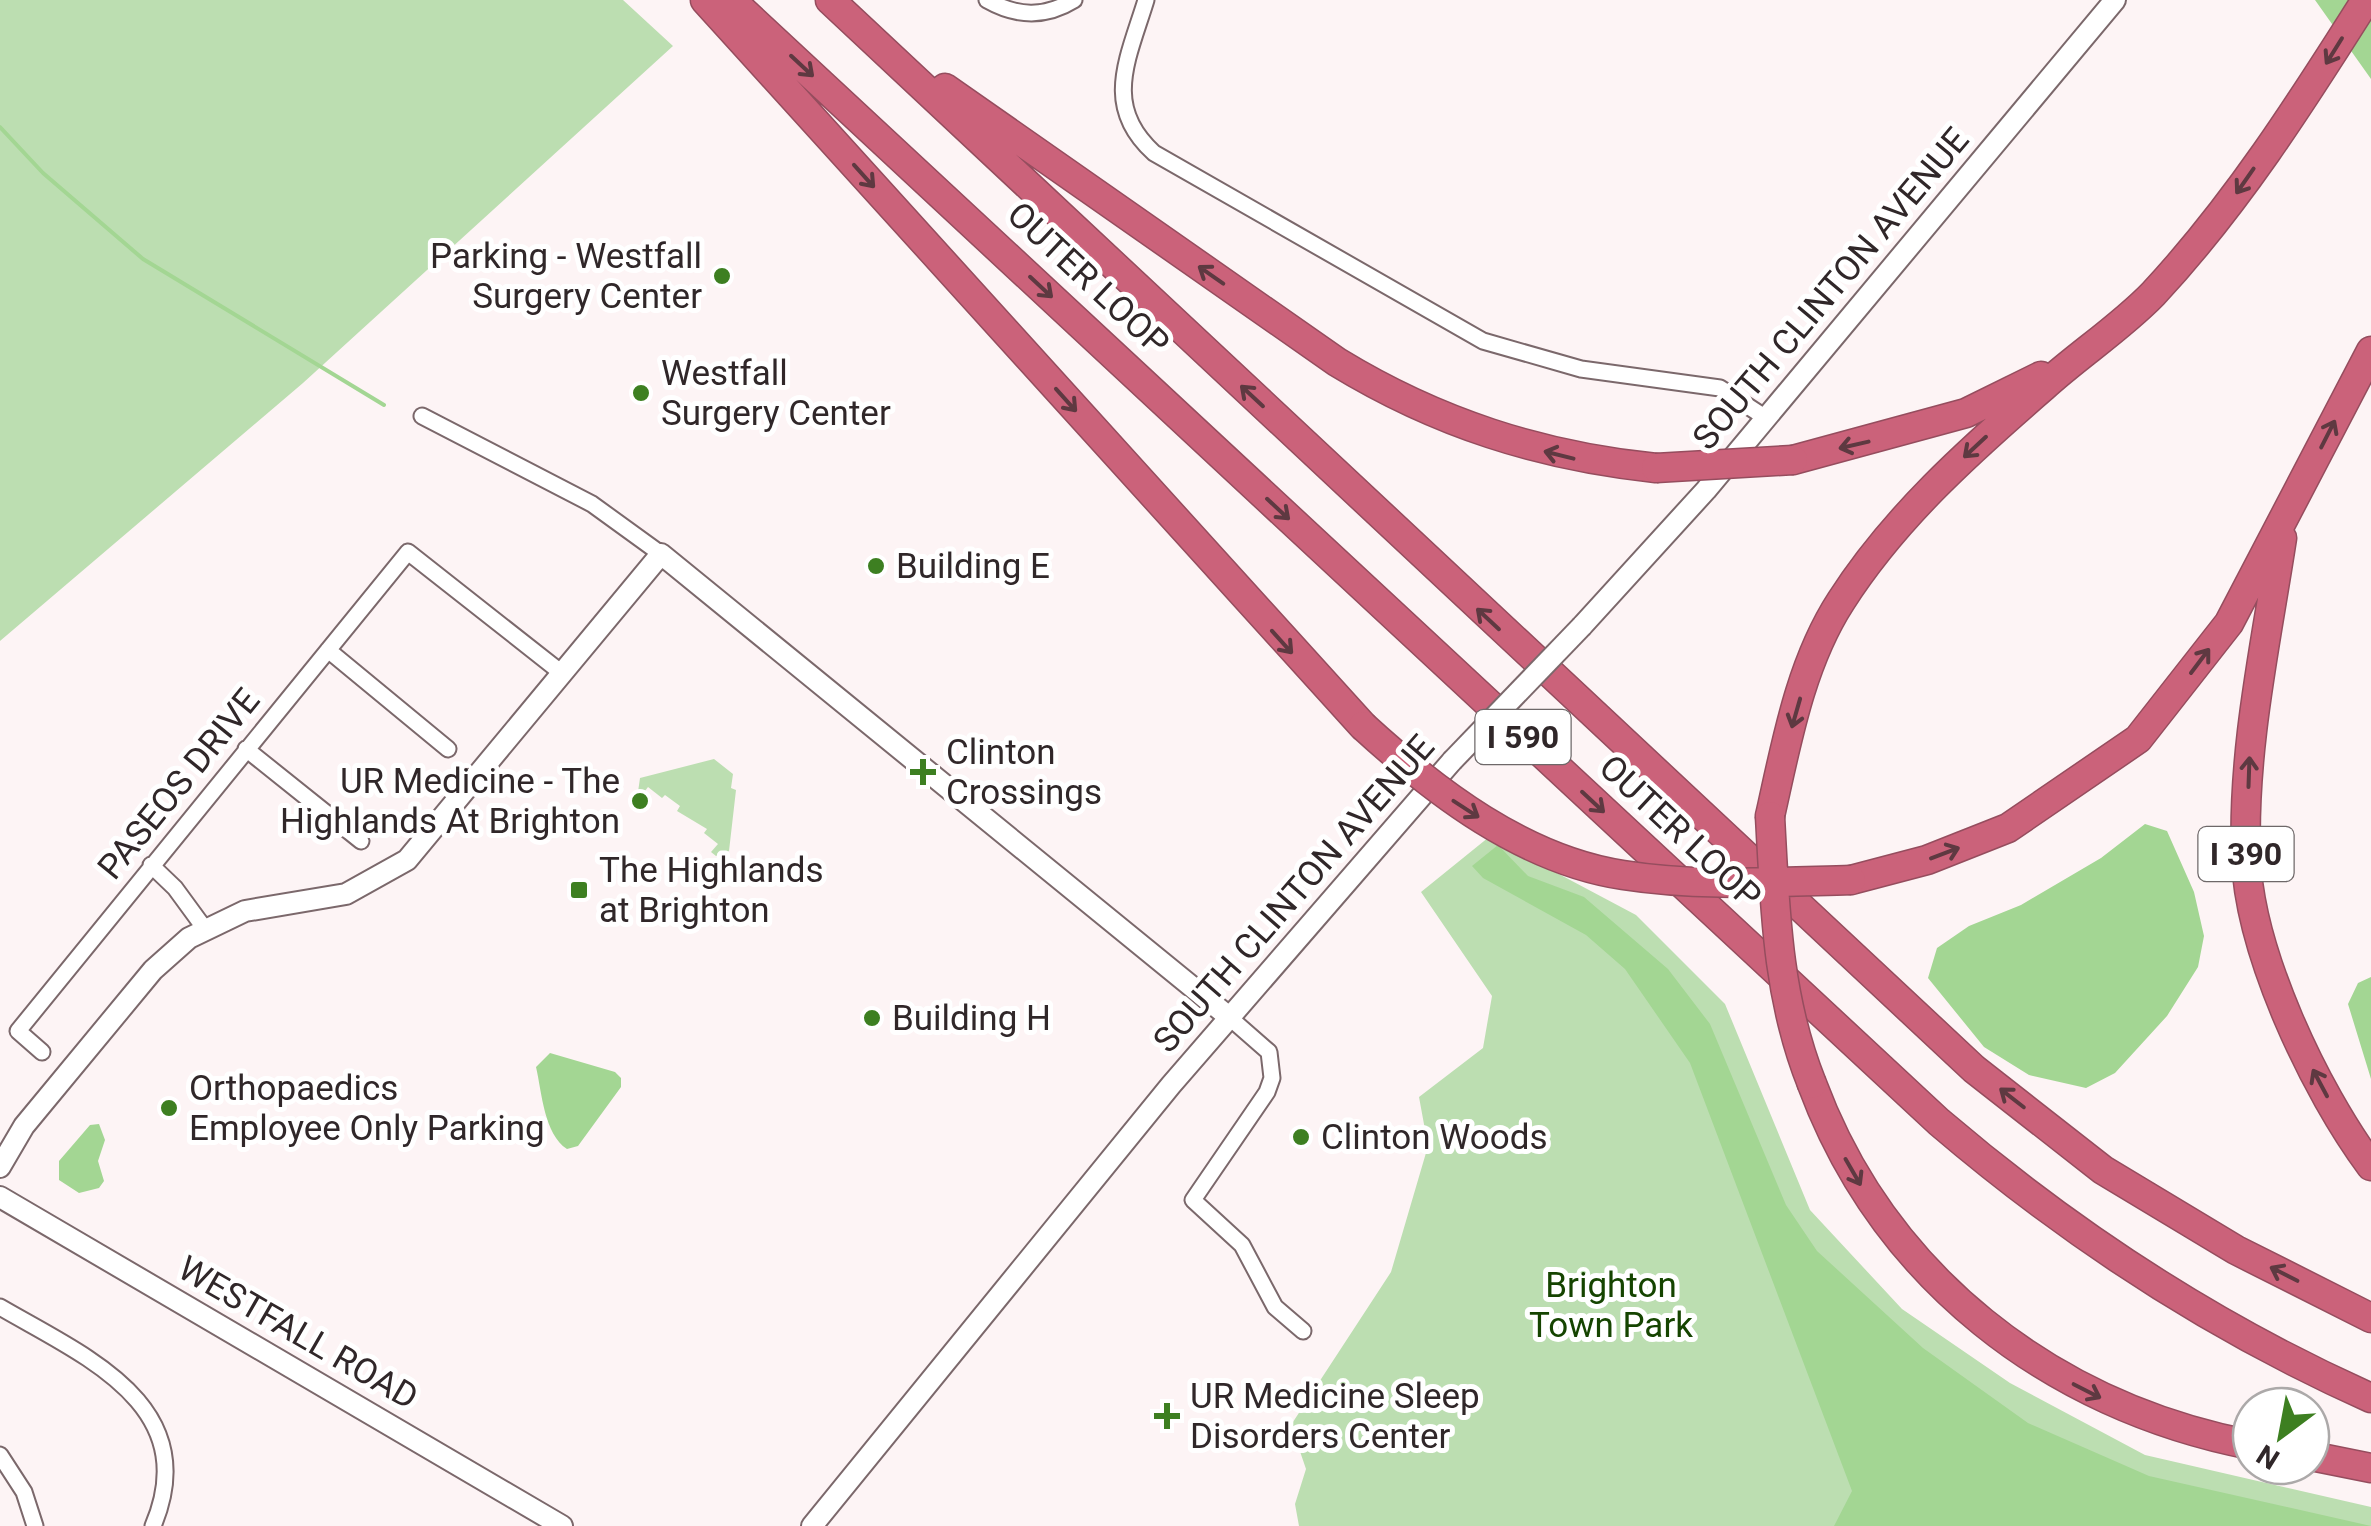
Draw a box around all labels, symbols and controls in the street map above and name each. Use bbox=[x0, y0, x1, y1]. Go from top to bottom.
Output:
one-way arrow bbox=[2324, 36, 2344, 65]
one-way arrow bbox=[789, 54, 814, 77]
street label: SOUTH CLINTON AVENUE bbox=[1685, 120, 1977, 458]
one-way arrow bbox=[852, 163, 875, 188]
one-way arrow bbox=[2235, 167, 2256, 194]
street label: OUTER LOOP bbox=[999, 194, 1177, 364]
place label: Parking - Westfall Surgery Center bbox=[430, 236, 702, 317]
marker: Parking - Westfall Surgery Center bbox=[711, 265, 733, 287]
one-way arrow bbox=[1198, 265, 1226, 286]
one-way arrow bbox=[1028, 275, 1053, 298]
place label: Westfall Surgery Center bbox=[661, 353, 891, 434]
marker: Westfall Surgery Center bbox=[630, 382, 652, 404]
one-way arrow bbox=[1240, 385, 1265, 408]
one-way arrow bbox=[1053, 386, 1077, 412]
one-way arrow bbox=[2319, 419, 2338, 449]
one-way arrow bbox=[1963, 435, 1987, 459]
one-way arrow bbox=[1838, 437, 1870, 455]
one-way arrow bbox=[1544, 444, 1575, 463]
one-way arrow bbox=[1265, 497, 1290, 520]
place label: Building E bbox=[896, 546, 1050, 587]
marker: Building E bbox=[865, 555, 887, 577]
one-way arrow bbox=[1477, 607, 1501, 631]
one-way arrow bbox=[1271, 629, 1294, 654]
one-way arrow bbox=[2190, 648, 2211, 675]
street label: PASEOS DRIVE bbox=[90, 681, 268, 887]
one-way arrow bbox=[1786, 696, 1804, 728]
road number: I 590 bbox=[1476, 710, 1570, 764]
street label: SOUTH CLINTON AVENUE bbox=[1145, 727, 1443, 1061]
place label: Clinton Crossings bbox=[946, 732, 1102, 813]
street label: OUTER LOOP bbox=[1591, 747, 1769, 917]
one-way arrow bbox=[2239, 756, 2258, 788]
marker: Clinton Crossings bbox=[910, 759, 936, 785]
place label: UR Medicine - The Highlands At Brighton bbox=[280, 761, 620, 842]
marker: UR Medicine - The Highlands At Brighton bbox=[629, 790, 651, 812]
one-way arrow bbox=[1580, 790, 1604, 814]
one-way arrow bbox=[1451, 798, 1480, 819]
road number: I 390 bbox=[2198, 827, 2294, 881]
one-way arrow bbox=[1929, 843, 1960, 861]
place label: The Highlands at Brighton bbox=[599, 850, 824, 931]
marker: The Highlands at Brighton bbox=[568, 879, 590, 901]
place label: Building H bbox=[892, 998, 1051, 1039]
marker: Building H bbox=[861, 1007, 883, 1029]
place label: Orthopaedics Employee Only Parking bbox=[189, 1068, 545, 1149]
one-way arrow bbox=[2310, 1069, 2330, 1099]
one-way arrow bbox=[1999, 1088, 2026, 1109]
marker: Orthopaedics Employee Only Parking bbox=[158, 1097, 180, 1119]
place label: Clinton Woods bbox=[1321, 1117, 1547, 1158]
marker: Clinton Woods bbox=[1290, 1126, 1312, 1148]
one-way arrow bbox=[1843, 1157, 1863, 1186]
street label: WESTFALL ROAD bbox=[171, 1248, 425, 1418]
one-way arrow bbox=[2270, 1264, 2299, 1283]
park label: Brighton Town Park bbox=[1529, 1265, 1693, 1346]
place label: UR Medicine Sleep Disorders Center bbox=[1190, 1376, 1480, 1457]
one-way arrow bbox=[2071, 1382, 2101, 1401]
north arrow bbox=[2231, 1386, 2331, 1486]
marker: UR Medicine Sleep Disorders Center bbox=[1154, 1403, 1180, 1429]
text: N bbox=[2251, 1438, 2285, 1476]

